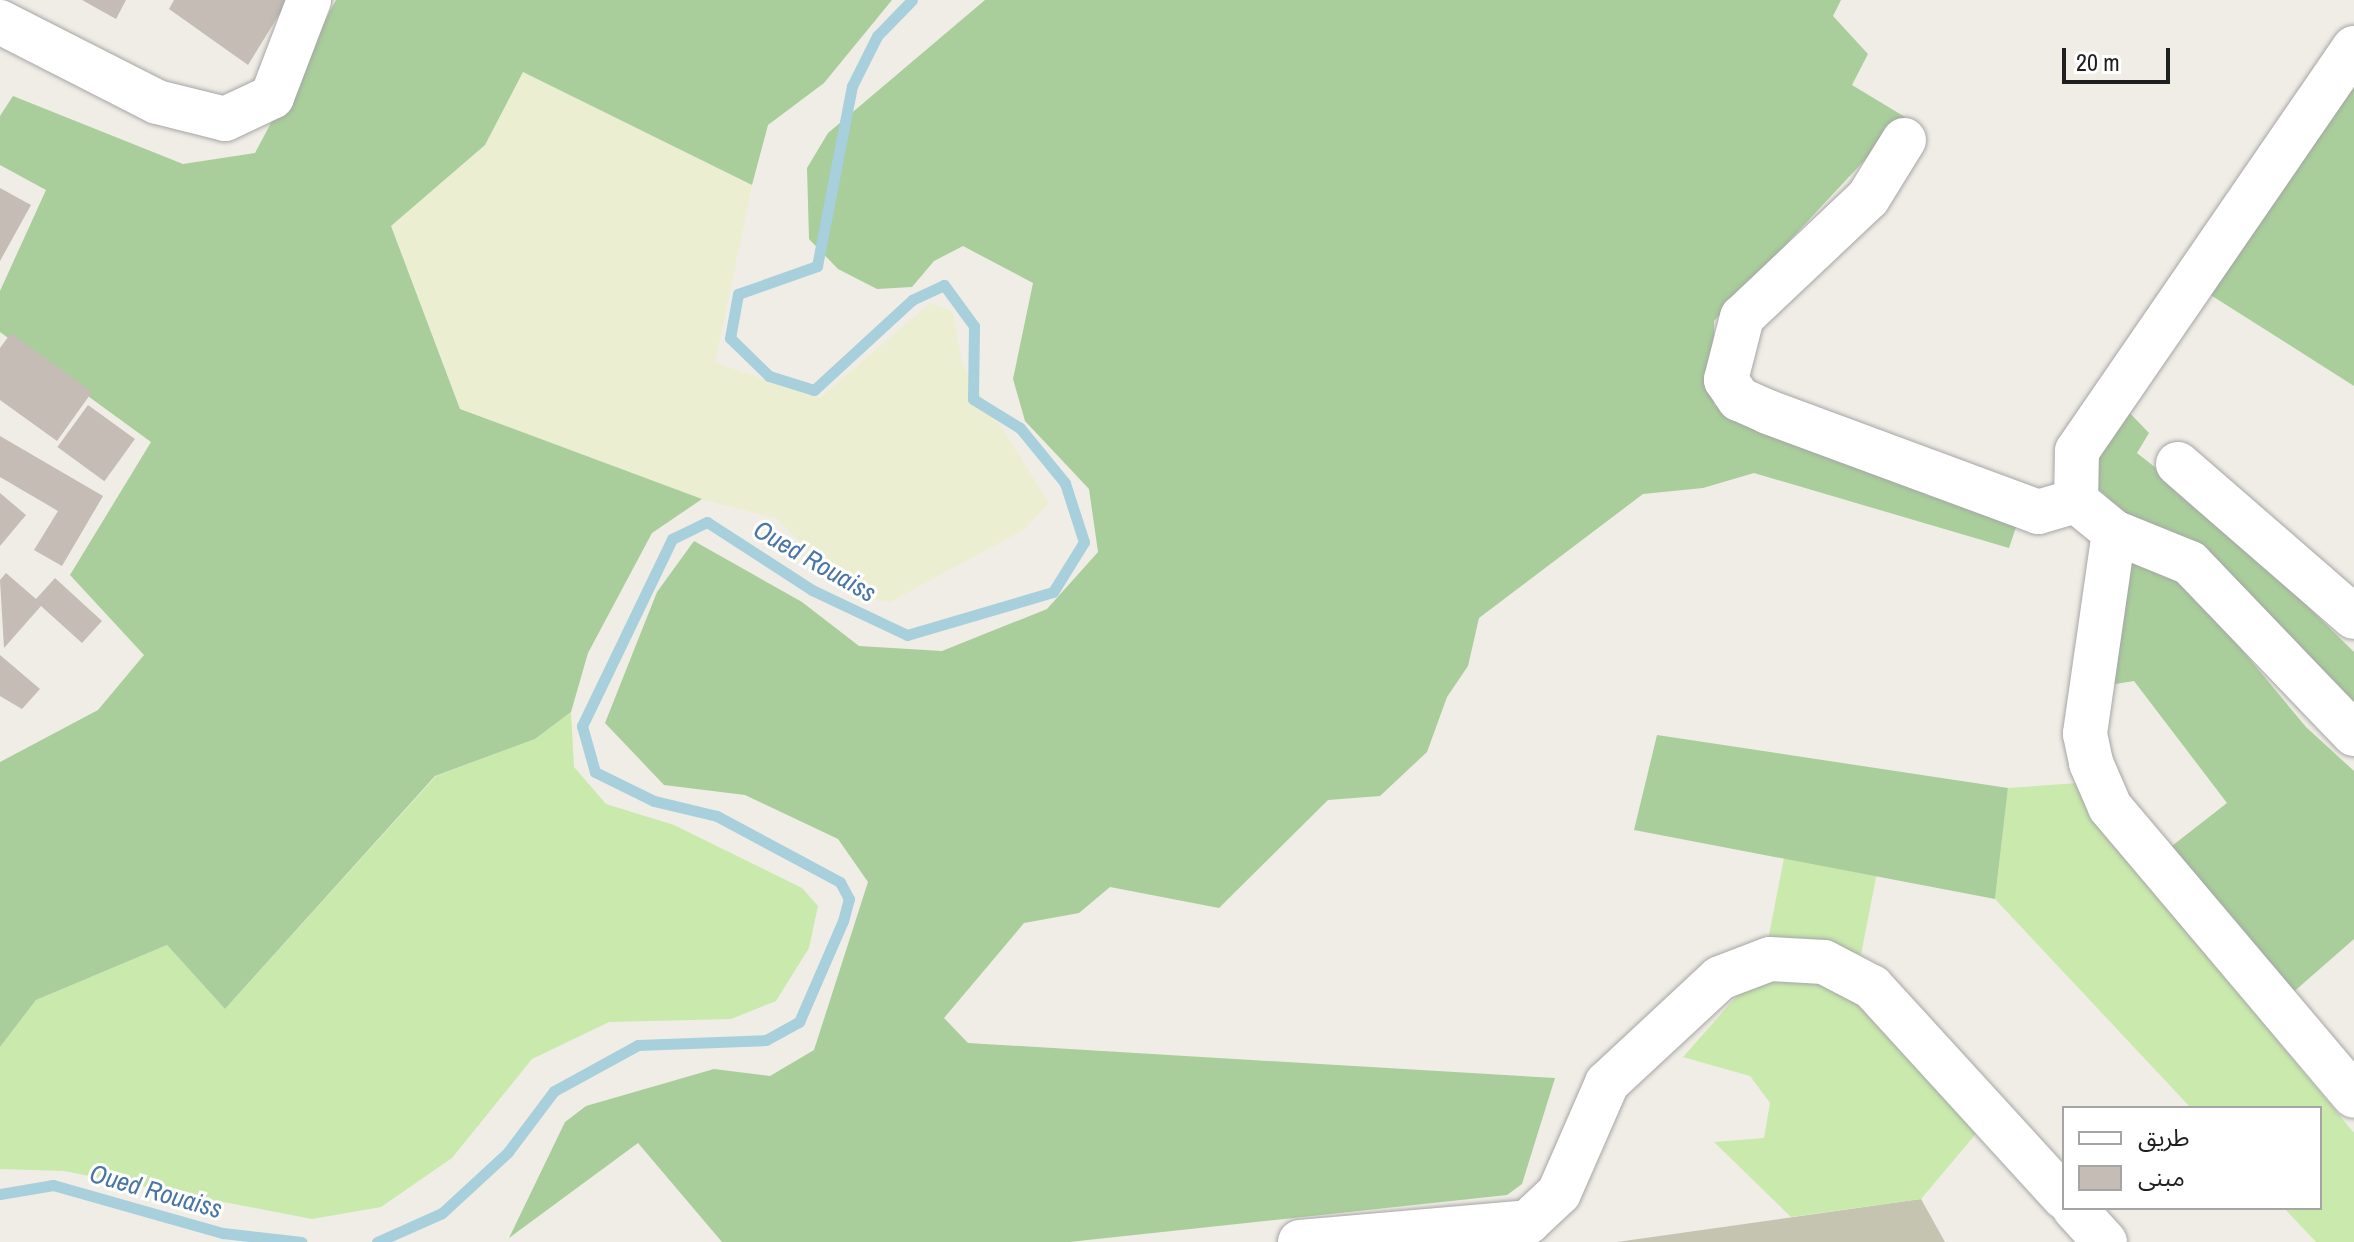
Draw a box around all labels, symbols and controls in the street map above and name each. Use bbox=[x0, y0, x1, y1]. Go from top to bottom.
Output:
scale bar bbox=[2066, 32, 2174, 82]
text: 20 m bbox=[2076, 46, 2120, 78]
water label: Oued Rouaiss bbox=[748, 513, 882, 609]
legend bbox=[2062, 1106, 2322, 1210]
text: طريق bbox=[2138, 1121, 2190, 1153]
water label: Oued Rouaiss bbox=[86, 1157, 226, 1225]
text: مبنى bbox=[2138, 1161, 2185, 1193]

